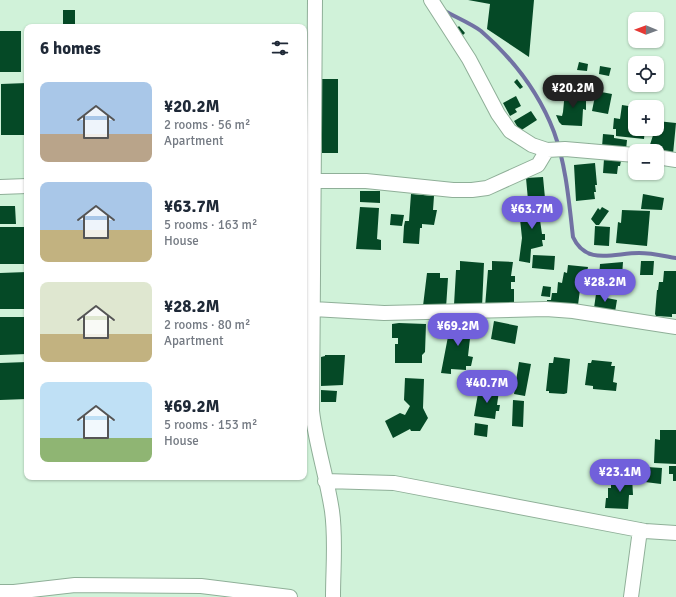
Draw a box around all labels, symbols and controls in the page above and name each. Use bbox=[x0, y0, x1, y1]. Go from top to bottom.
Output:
north arrow bbox=[628, 12, 664, 48]
map controls bbox=[628, 12, 664, 180]
icon: filters bbox=[269, 37, 291, 59]
text: 6 homes bbox=[40, 38, 101, 59]
button: locate bbox=[628, 56, 664, 92]
pin: ¥20.2M bbox=[540, 75, 606, 109]
text: ¥20.2M bbox=[552, 80, 594, 96]
text: ¥20.2M bbox=[164, 96, 220, 117]
icon: home bbox=[72, 98, 120, 146]
button: + bbox=[628, 100, 664, 136]
text: 2 rooms · 56 m² bbox=[164, 117, 250, 133]
text: Apartment bbox=[164, 133, 224, 149]
button: − bbox=[628, 144, 664, 180]
text: ¥63.7M bbox=[164, 196, 220, 217]
pin: ¥63.7M bbox=[499, 196, 565, 230]
icon: home bbox=[72, 198, 120, 246]
text: ¥63.7M bbox=[511, 201, 553, 217]
text: 5 rooms · 163 m² bbox=[164, 217, 257, 233]
text: House bbox=[164, 233, 199, 249]
pin: ¥28.2M bbox=[572, 269, 638, 303]
text: ¥28.2M bbox=[584, 274, 626, 290]
text: ¥28.2M bbox=[164, 296, 220, 317]
icon: home bbox=[72, 298, 120, 346]
pin: ¥69.2M bbox=[425, 313, 491, 347]
text: 2 rooms · 80 m² bbox=[164, 317, 250, 333]
text: ¥69.2M bbox=[437, 318, 479, 334]
text: Apartment bbox=[164, 333, 224, 349]
pin: ¥40.7M bbox=[454, 370, 520, 404]
text: ¥40.7M bbox=[466, 375, 508, 391]
text: ¥69.2M bbox=[164, 396, 220, 417]
icon: home bbox=[72, 398, 120, 446]
text: 5 rooms · 153 m² bbox=[164, 417, 257, 433]
text: House bbox=[164, 433, 199, 449]
pin: ¥23.1M bbox=[587, 459, 653, 493]
text: ¥23.1M bbox=[599, 464, 641, 480]

